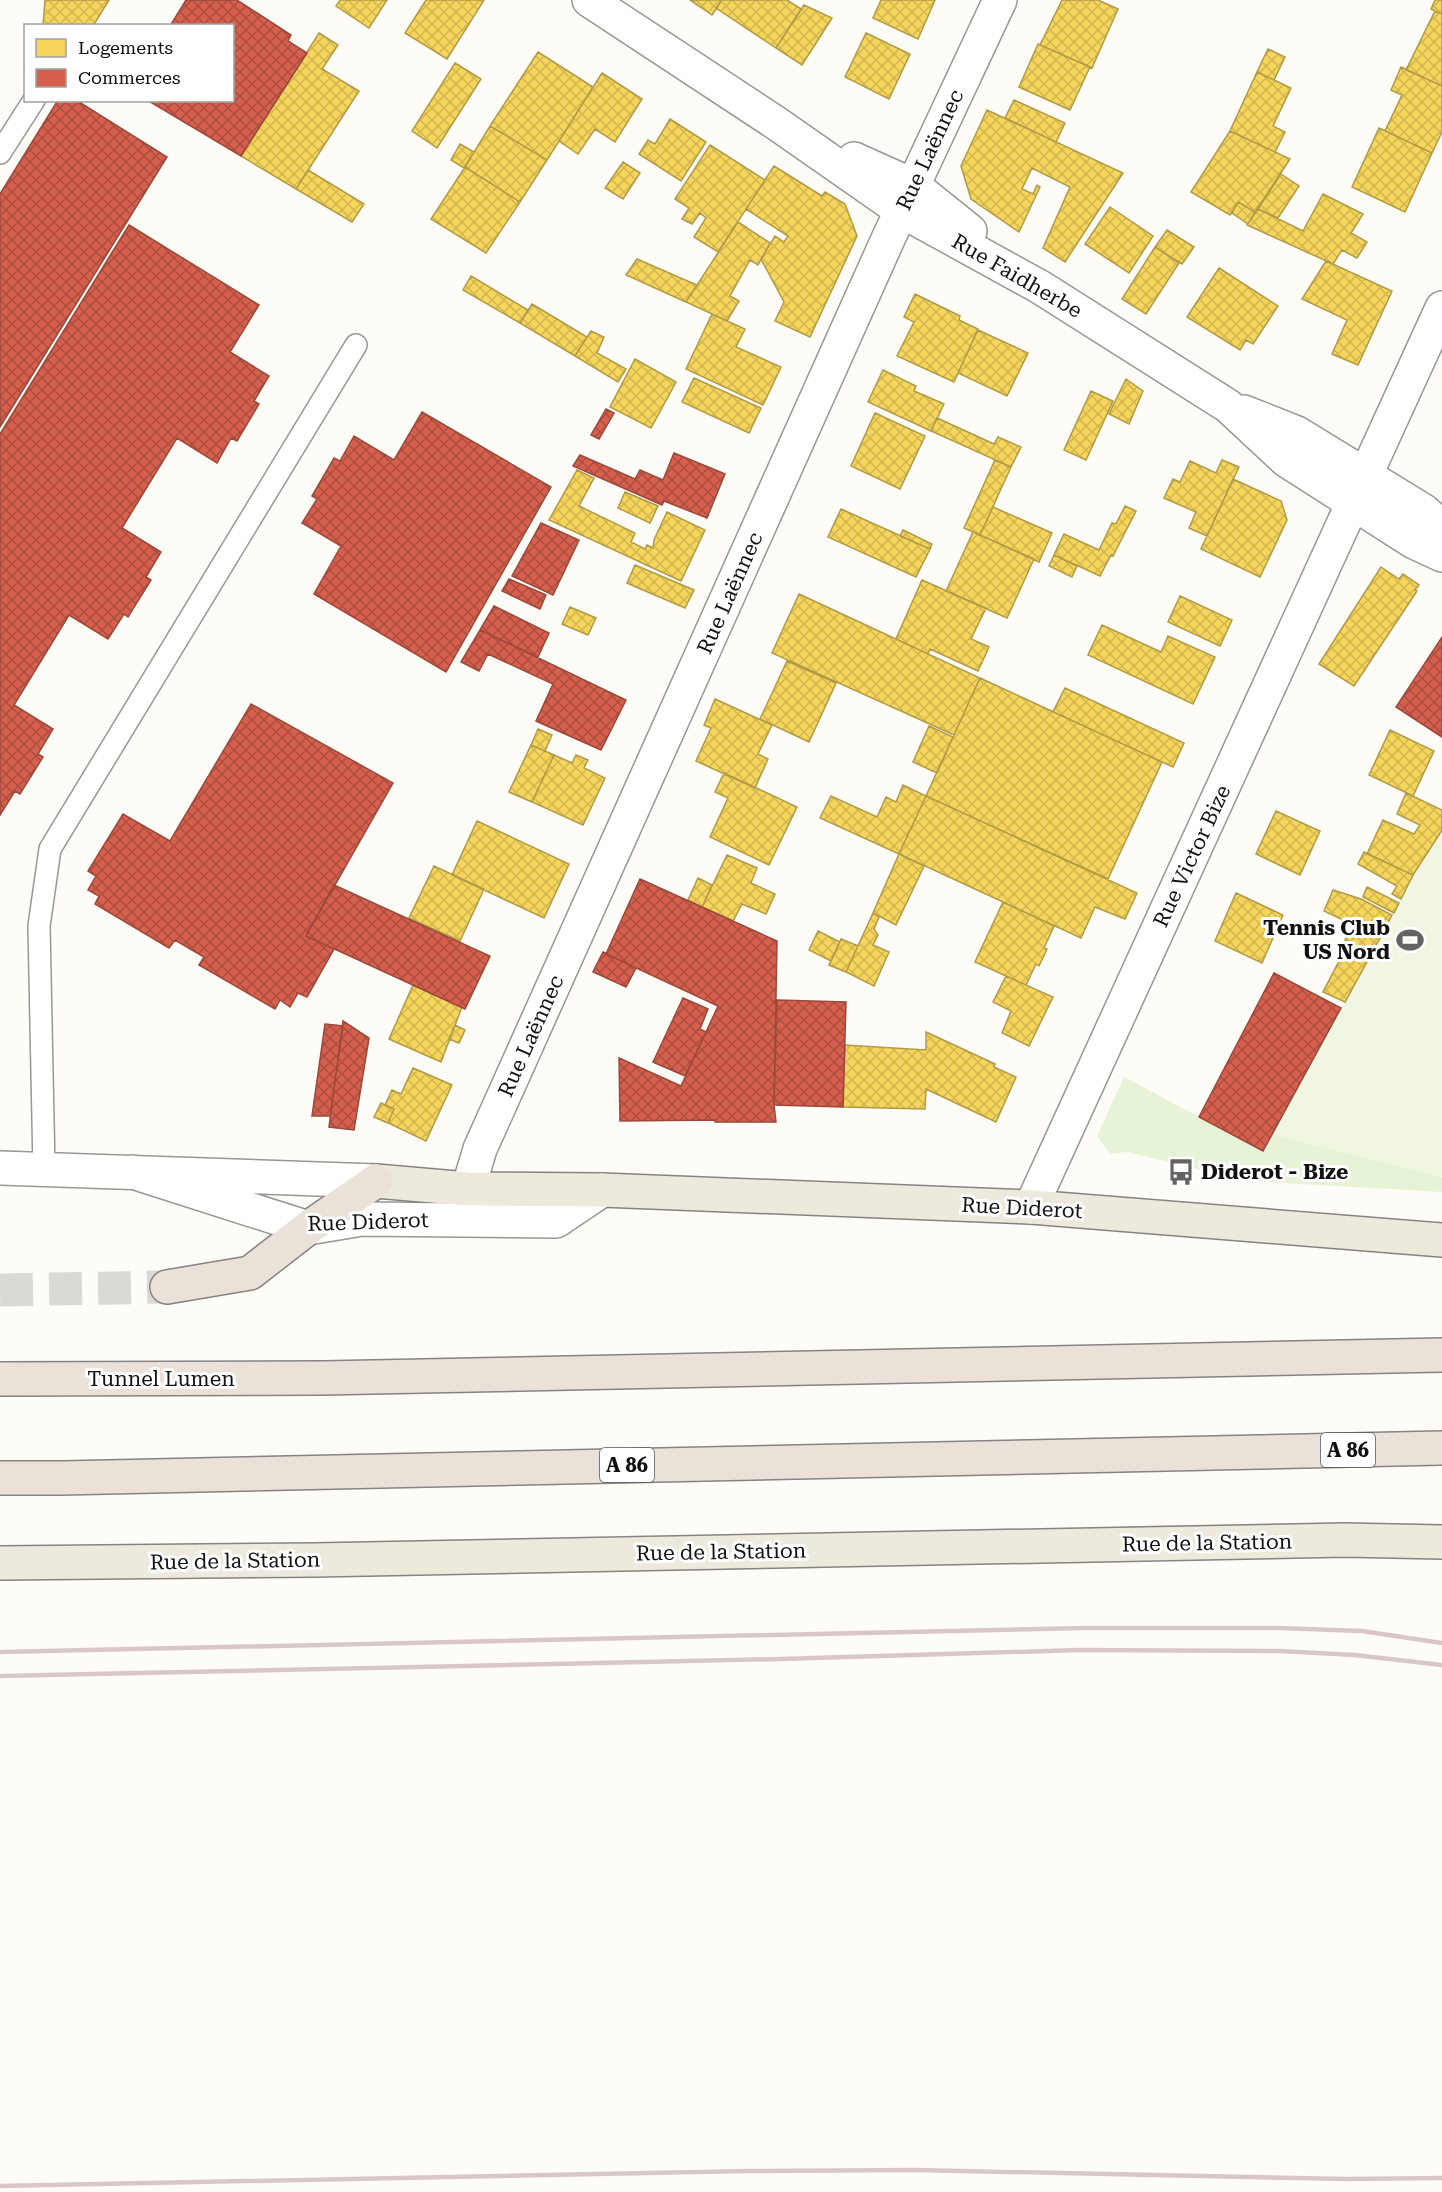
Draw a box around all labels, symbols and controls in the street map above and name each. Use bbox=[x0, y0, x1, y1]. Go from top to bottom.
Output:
legend bbox=[24, 24, 234, 102]
text: Logements bbox=[78, 37, 173, 58]
text: Commerces bbox=[78, 67, 180, 88]
street label: Rue Laënnec bbox=[892, 86, 969, 214]
street label: Rue Faidherbe bbox=[948, 229, 1086, 323]
street label: Rue Laënnec bbox=[692, 528, 768, 657]
street label: Rue Victor Bize bbox=[1149, 781, 1235, 931]
place label: Tennis Club US Nord bbox=[1263, 916, 1390, 964]
sports icon: Tennis Club US Nord bbox=[1395, 925, 1425, 955]
street label: Rue Laënnec bbox=[493, 971, 569, 1100]
bus stop icon: Diderot - Bize bbox=[1166, 1157, 1196, 1187]
place label: Diderot - Bize bbox=[1201, 1160, 1348, 1184]
street label: Rue Diderot bbox=[961, 1193, 1083, 1223]
street label: Rue Diderot bbox=[307, 1208, 429, 1236]
street label: Tunnel Lumen bbox=[87, 1367, 235, 1391]
road number: A 86 bbox=[1321, 1433, 1375, 1467]
road number: A 86 bbox=[600, 1448, 654, 1482]
street label: Rue de la Station bbox=[1122, 1530, 1293, 1556]
street label: Rue de la Station bbox=[636, 1539, 807, 1565]
street label: Rue de la Station bbox=[150, 1548, 321, 1574]

